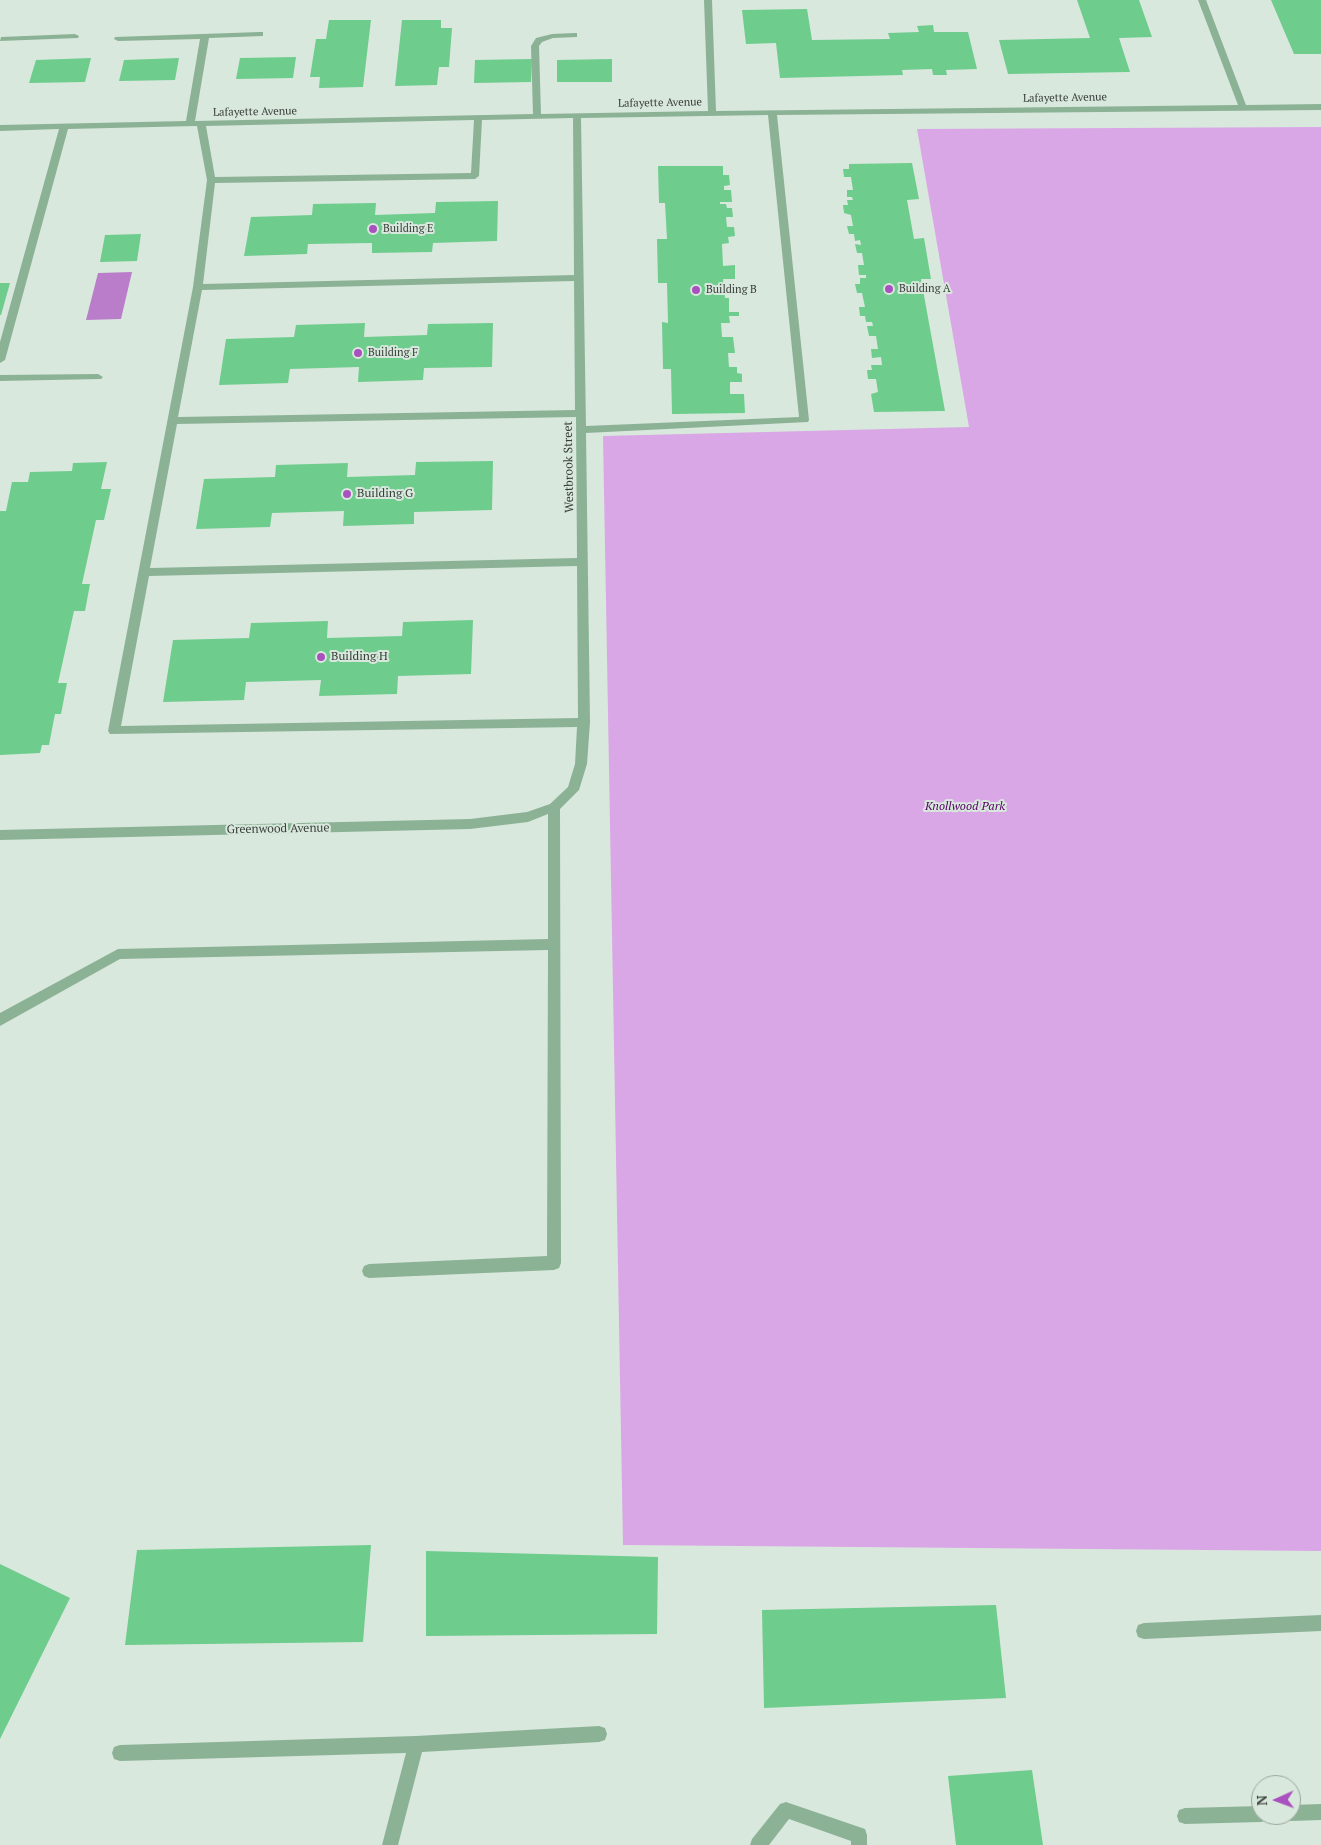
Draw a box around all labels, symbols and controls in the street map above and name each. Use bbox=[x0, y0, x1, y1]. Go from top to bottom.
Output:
street label: Lafayette Avenue bbox=[1023, 91, 1107, 105]
street label: Lafayette Avenue bbox=[618, 96, 702, 110]
street label: Lafayette Avenue bbox=[213, 105, 297, 119]
place label: Building E bbox=[383, 222, 434, 236]
marker: Building E bbox=[367, 223, 379, 235]
place label: Building A bbox=[899, 282, 951, 296]
place label: Building B bbox=[706, 283, 757, 297]
marker: Building A bbox=[883, 283, 895, 295]
marker: Building B bbox=[690, 284, 702, 296]
place label: Building F bbox=[368, 346, 418, 360]
marker: Building F bbox=[352, 347, 364, 359]
street label: Westbrook Street bbox=[561, 421, 577, 513]
place label: Building G bbox=[357, 487, 413, 501]
marker: Building G bbox=[341, 488, 353, 500]
place label: Building H bbox=[331, 650, 388, 664]
marker: Building H bbox=[315, 651, 327, 663]
park label: Knollwood Park bbox=[925, 800, 1005, 814]
street label: Greenwood Avenue bbox=[226, 821, 330, 837]
north arrow bbox=[1251, 1775, 1301, 1825]
text: N bbox=[1252, 1795, 1271, 1806]

